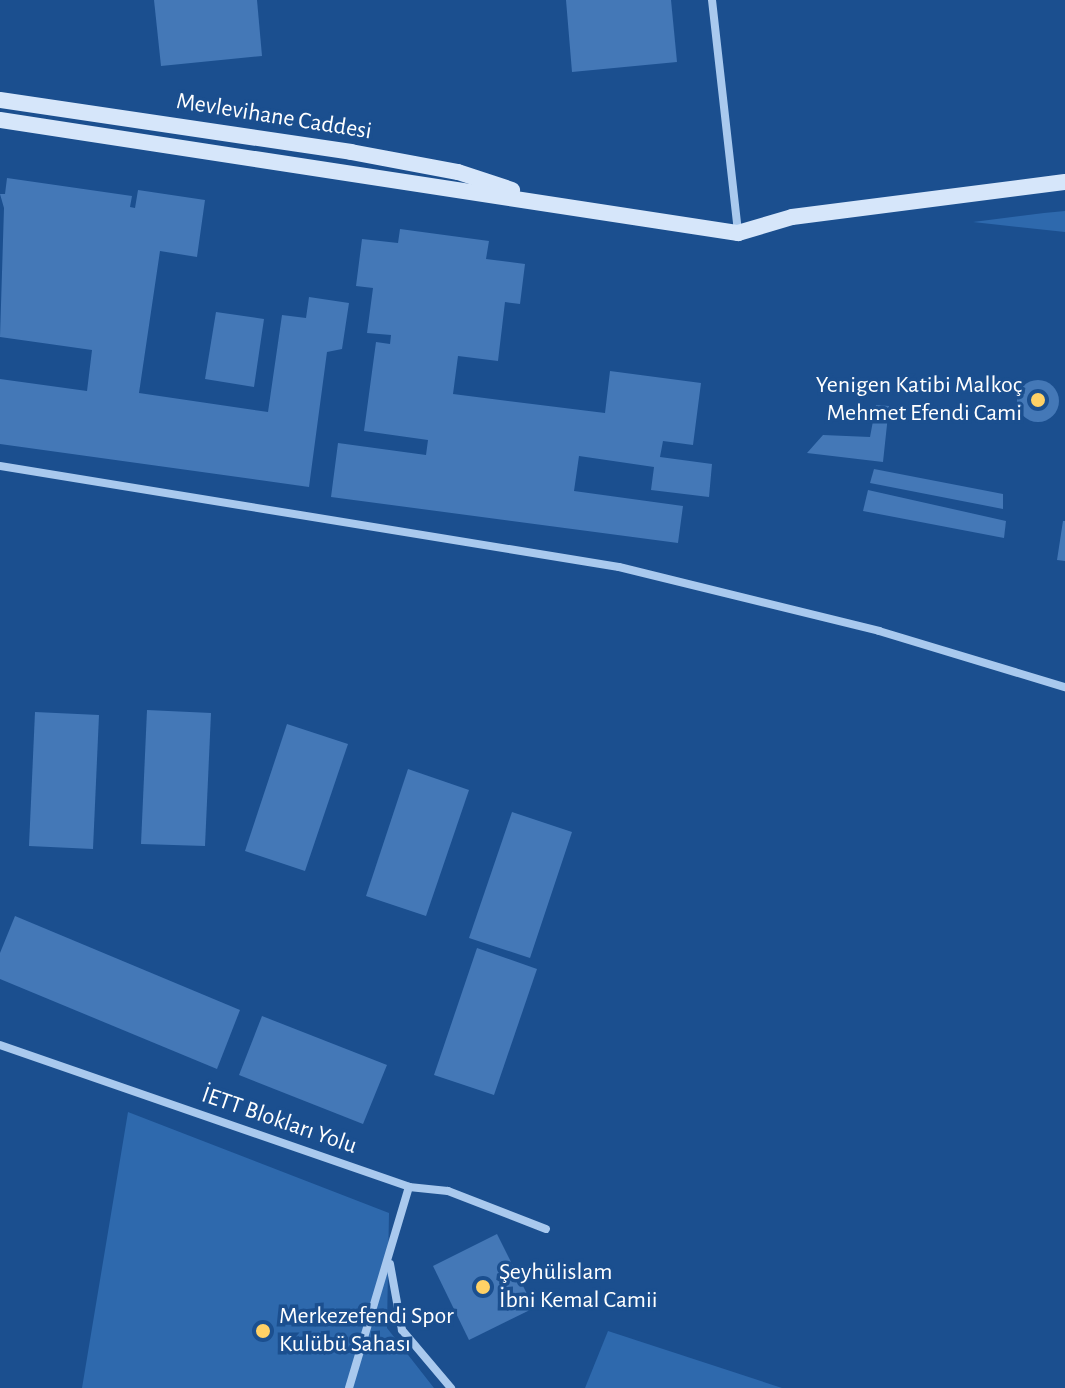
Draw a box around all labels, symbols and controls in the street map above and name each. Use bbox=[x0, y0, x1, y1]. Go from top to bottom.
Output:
street label: Mevlevihane Caddesi bbox=[174, 87, 374, 147]
place label: Yenigen Katibi Malkoç Mehmet Efendi Cami bbox=[816, 372, 1022, 428]
marker: Yenigen Katibi Malkoç Mehmet Efendi Cami bbox=[1029, 391, 1047, 409]
street label: İETT Blokları Yolu bbox=[198, 1081, 360, 1161]
place label: Şeyhülislam İbni Kemal Camii bbox=[499, 1259, 658, 1315]
marker: Şeyhülislam İbni Kemal Camii bbox=[474, 1278, 492, 1296]
place label: Merkezefendi Spor Kulübü Sahası bbox=[279, 1303, 454, 1359]
marker: Merkezefendi Spor Kulübü Sahası bbox=[254, 1322, 272, 1340]

